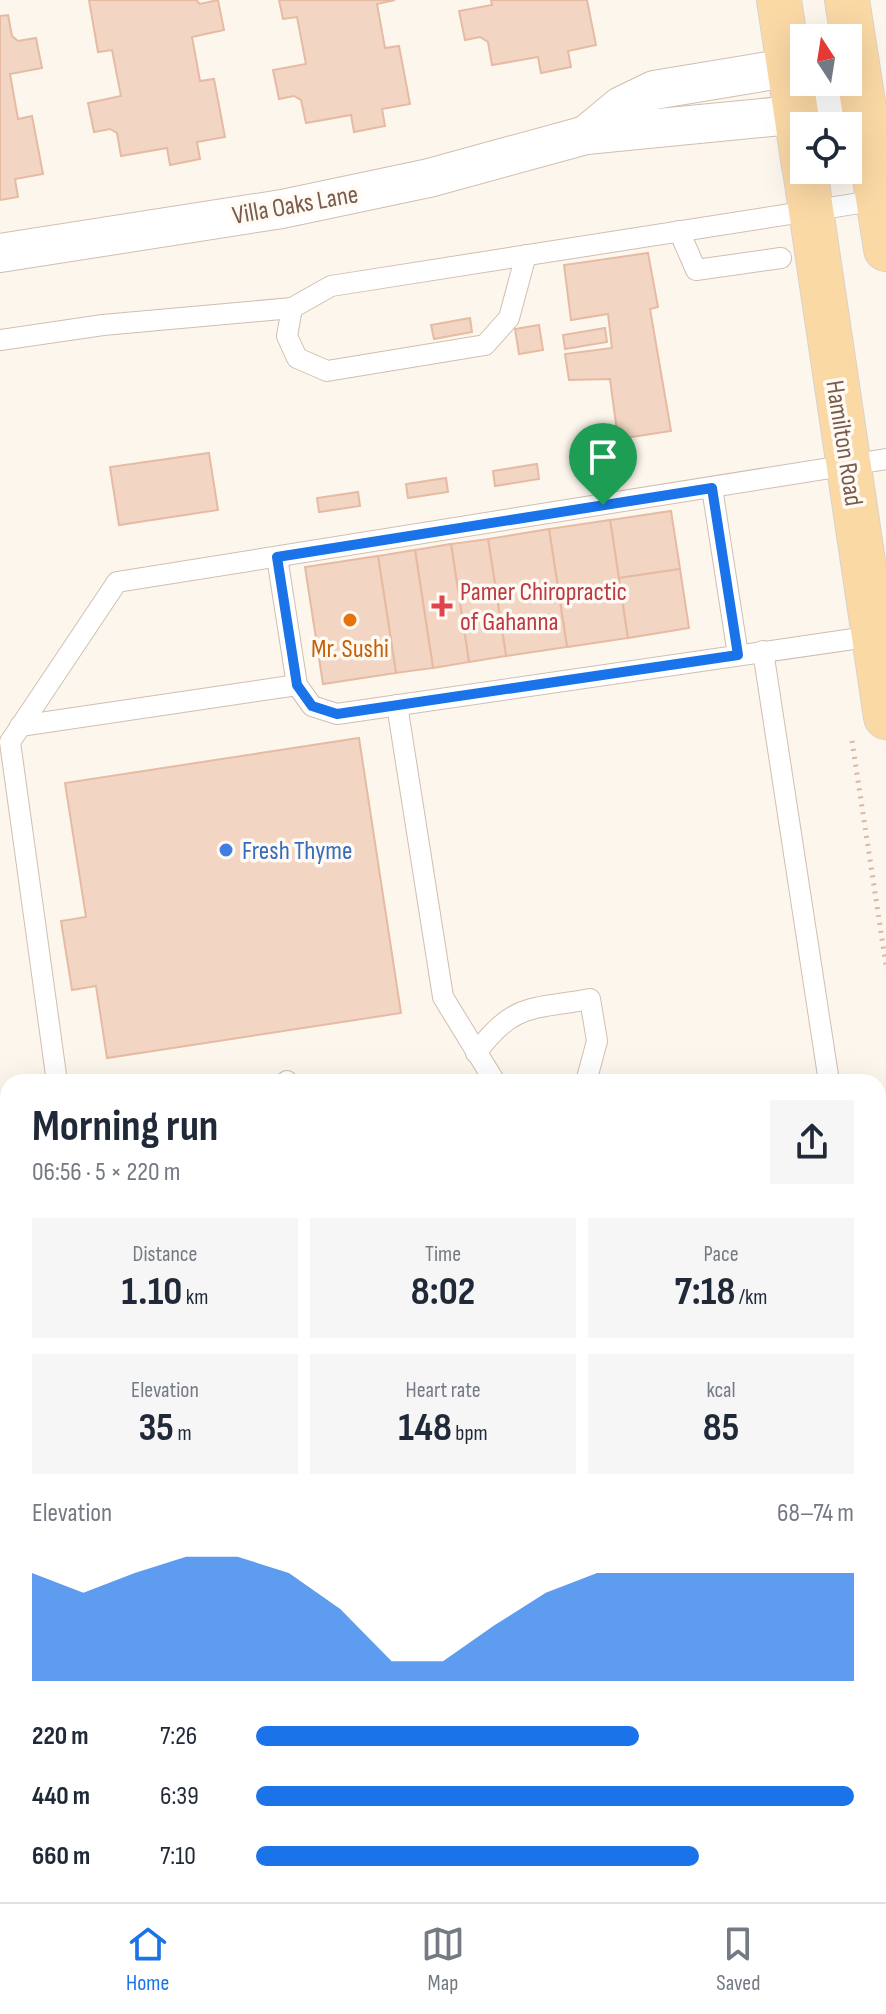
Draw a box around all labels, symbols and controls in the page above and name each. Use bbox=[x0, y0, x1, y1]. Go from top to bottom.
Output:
north arrow bbox=[790, 24, 862, 96]
map controls bbox=[790, 24, 862, 184]
button: locate bbox=[790, 112, 862, 184]
street label: Villa Oaks Lane bbox=[230, 179, 361, 232]
street label: Hamilton Road bbox=[818, 378, 869, 508]
pin bbox=[569, 423, 637, 505]
icon: arrive bbox=[581, 435, 625, 479]
place label: Pamer Chiropractic of Gahanna bbox=[460, 577, 627, 638]
marker: Pamer Chiropractic of Gahanna bbox=[431, 595, 453, 617]
marker: Mr. Sushi bbox=[341, 611, 359, 629]
place label: Mr. Sushi bbox=[311, 634, 389, 665]
place label: Fresh Thyme bbox=[242, 836, 352, 867]
marker: Fresh Thyme bbox=[217, 841, 235, 859]
text: Morning run bbox=[32, 1100, 218, 1153]
button: share bbox=[770, 1100, 854, 1184]
text: 06:56 · 5 × 220 m bbox=[32, 1157, 180, 1188]
text: Distance bbox=[133, 1241, 197, 1268]
text: Time bbox=[425, 1241, 461, 1268]
text: Pace bbox=[703, 1241, 739, 1268]
text: 1.10 bbox=[122, 1268, 182, 1316]
text: 8:02 bbox=[411, 1268, 475, 1316]
text: 7:18 bbox=[675, 1268, 735, 1316]
text: km bbox=[182, 1284, 208, 1311]
text: /km bbox=[735, 1284, 767, 1311]
text: Elevation bbox=[131, 1377, 199, 1404]
text: Heart rate bbox=[405, 1377, 481, 1404]
text: kcal bbox=[706, 1377, 736, 1404]
text: 35 bbox=[138, 1404, 174, 1452]
text: 148 bbox=[398, 1404, 452, 1452]
text: 85 bbox=[703, 1404, 739, 1452]
text: m bbox=[174, 1420, 192, 1447]
text: bpm bbox=[452, 1420, 488, 1447]
text: Elevation bbox=[32, 1498, 112, 1529]
text: 68–74 m bbox=[777, 1498, 854, 1529]
text: 220 m bbox=[32, 1721, 88, 1752]
text: 7:26 bbox=[160, 1721, 197, 1752]
text: 440 m bbox=[32, 1781, 90, 1812]
text: 6:39 bbox=[160, 1781, 199, 1812]
text: 660 m bbox=[32, 1841, 90, 1872]
text: 7:10 bbox=[160, 1841, 196, 1872]
tab: Home bbox=[126, 1922, 170, 1997]
tab: Map bbox=[421, 1922, 465, 1997]
tab: Saved bbox=[716, 1922, 760, 1997]

